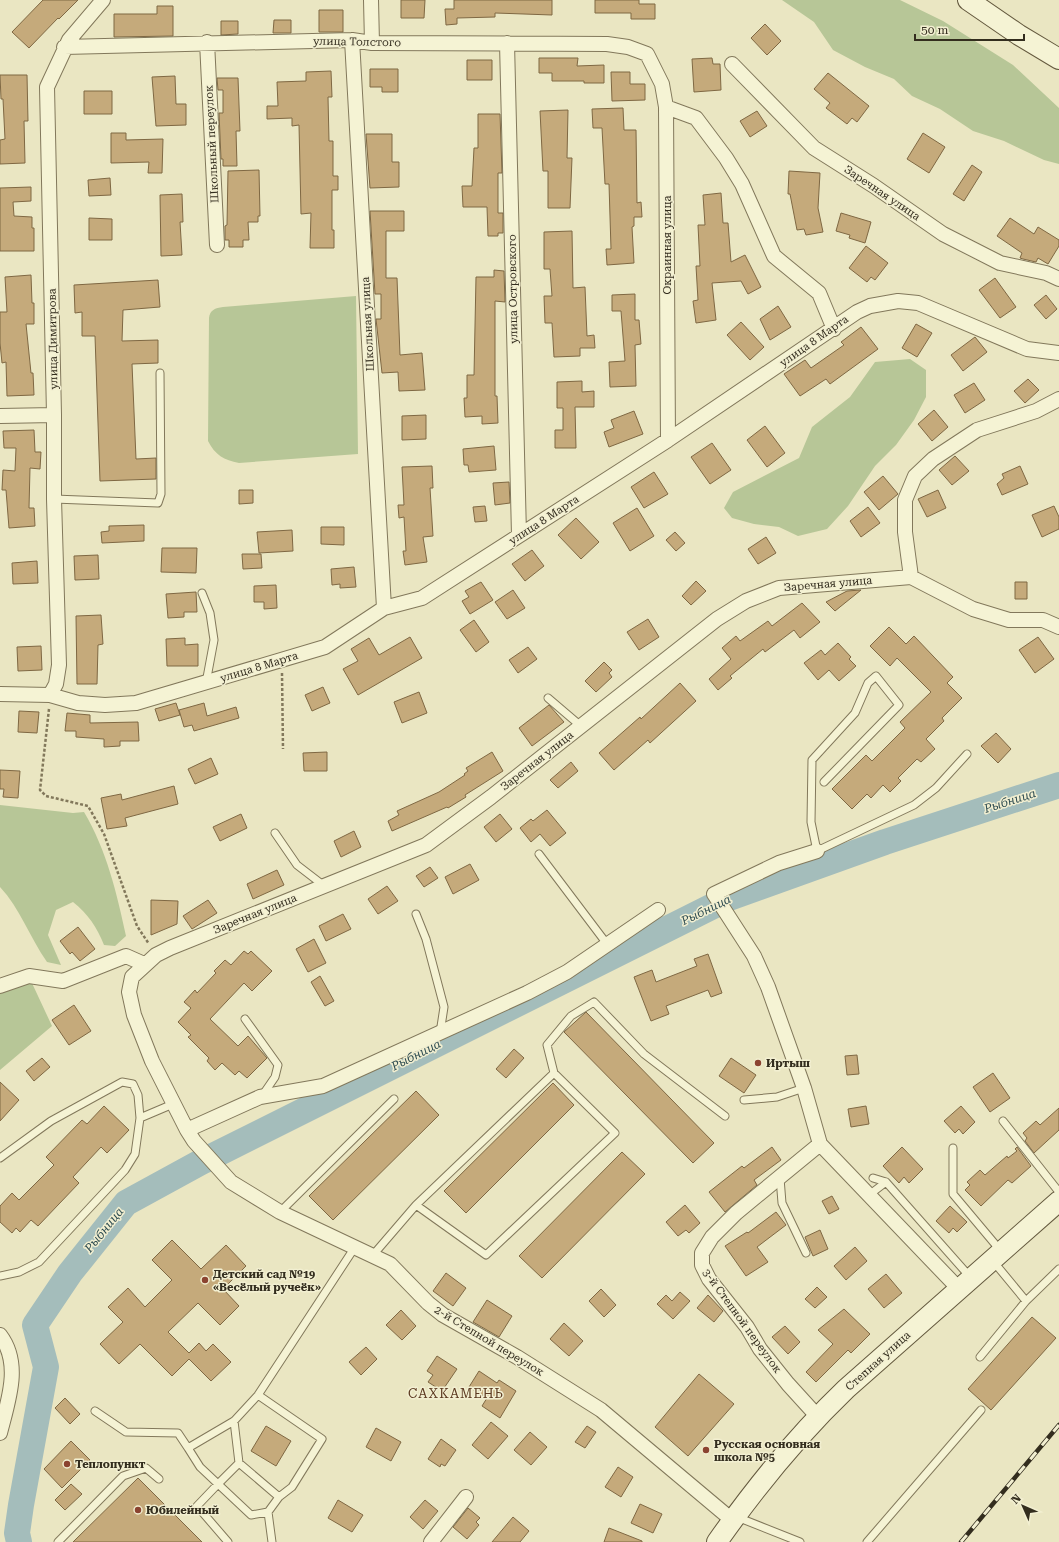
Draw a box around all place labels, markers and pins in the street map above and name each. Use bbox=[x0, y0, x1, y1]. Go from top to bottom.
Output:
place label: Иртыш bbox=[766, 1057, 810, 1070]
marker: Иртыш bbox=[753, 1058, 763, 1068]
place label: Детский сад №19 «Весёлый ручеёк» bbox=[213, 1268, 321, 1294]
marker: Детский сад №19 «Весёлый ручеёк» bbox=[200, 1275, 210, 1285]
place label: Русская основная школа №5 bbox=[714, 1438, 820, 1464]
marker: Русская основная школа №5 bbox=[701, 1445, 711, 1455]
place label: Теплопункт bbox=[75, 1458, 146, 1471]
marker: Теплопункт bbox=[62, 1459, 72, 1469]
place label: Юбилейный bbox=[146, 1504, 220, 1517]
marker: Юбилейный bbox=[133, 1505, 143, 1515]

